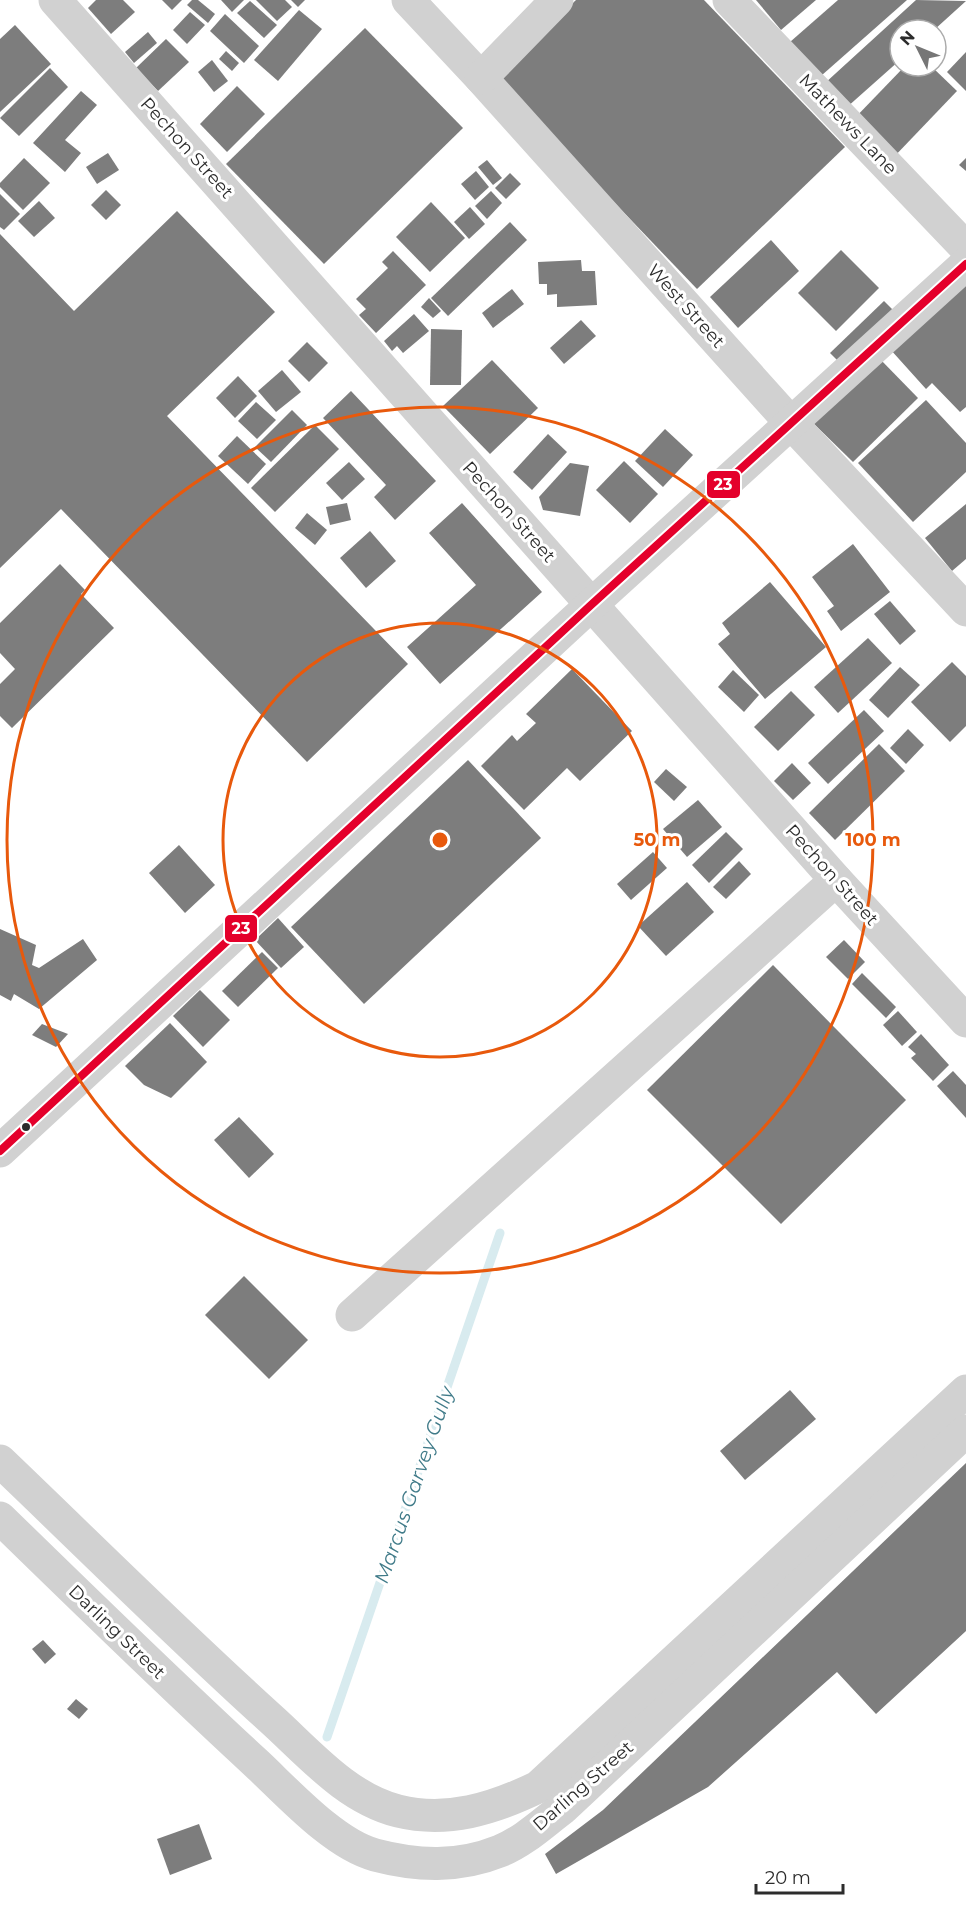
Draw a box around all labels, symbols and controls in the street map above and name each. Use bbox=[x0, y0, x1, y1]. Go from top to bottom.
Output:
north arrow bbox=[888, 18, 948, 78]
text: N bbox=[896, 27, 919, 49]
street label: Mathews Lane bbox=[794, 69, 902, 179]
street label: Pechon Street bbox=[136, 93, 238, 203]
street label: West Street bbox=[643, 260, 729, 352]
street label: Pechon Street bbox=[458, 457, 560, 567]
line badge: 23 bbox=[706, 470, 741, 499]
text: 23 bbox=[714, 475, 732, 494]
street label: Pechon Street bbox=[781, 820, 883, 930]
text: 50 m bbox=[634, 829, 680, 851]
text: 100 m bbox=[845, 829, 901, 851]
centre of rings bbox=[430, 830, 450, 850]
line badge: 23 bbox=[224, 914, 258, 943]
text: 23 bbox=[232, 919, 250, 938]
unlabelled marker bbox=[20, 1121, 32, 1133]
water label: Marcus Garvey Gully bbox=[369, 1382, 459, 1587]
street label: Darling Street bbox=[64, 1580, 170, 1684]
street label: Darling Street bbox=[528, 1736, 638, 1836]
scale bar bbox=[756, 1857, 843, 1895]
text: 20 m bbox=[765, 1867, 811, 1889]

